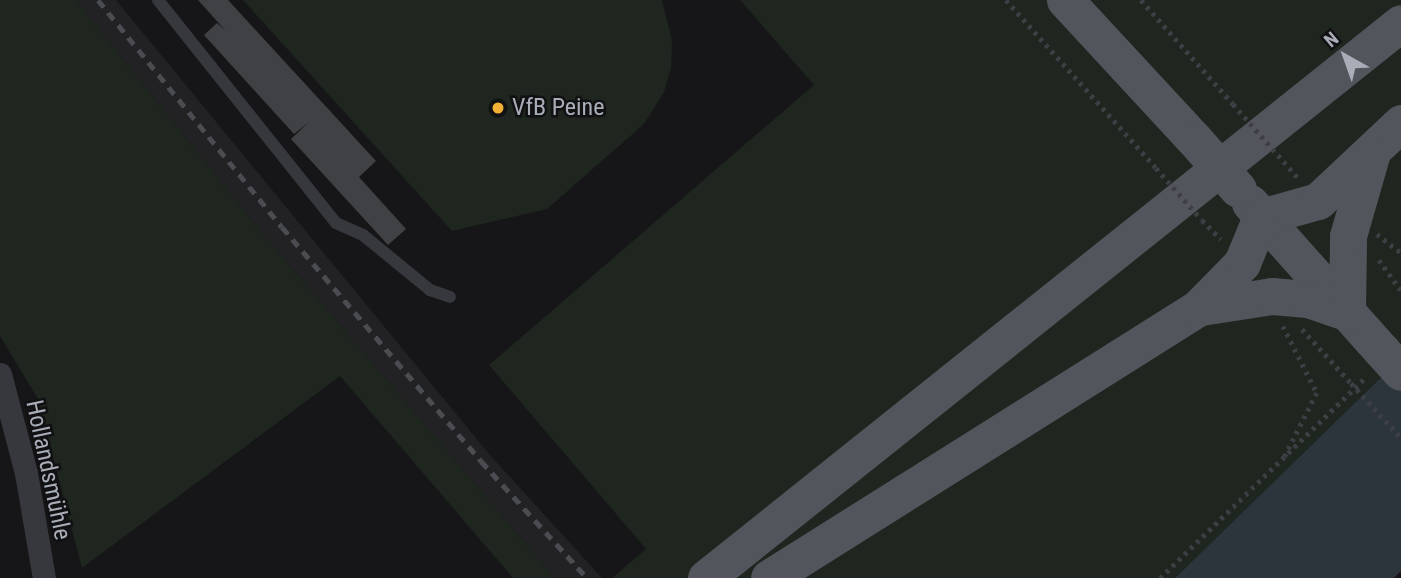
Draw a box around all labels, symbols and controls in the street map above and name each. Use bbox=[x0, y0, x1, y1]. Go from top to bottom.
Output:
north arrow bbox=[1310, 21, 1380, 91]
text: N bbox=[1319, 27, 1343, 52]
place label: VfB Peine bbox=[512, 94, 604, 122]
marker: VfB Peine bbox=[490, 100, 506, 116]
street label: Hollandsmühle bbox=[19, 398, 77, 542]

